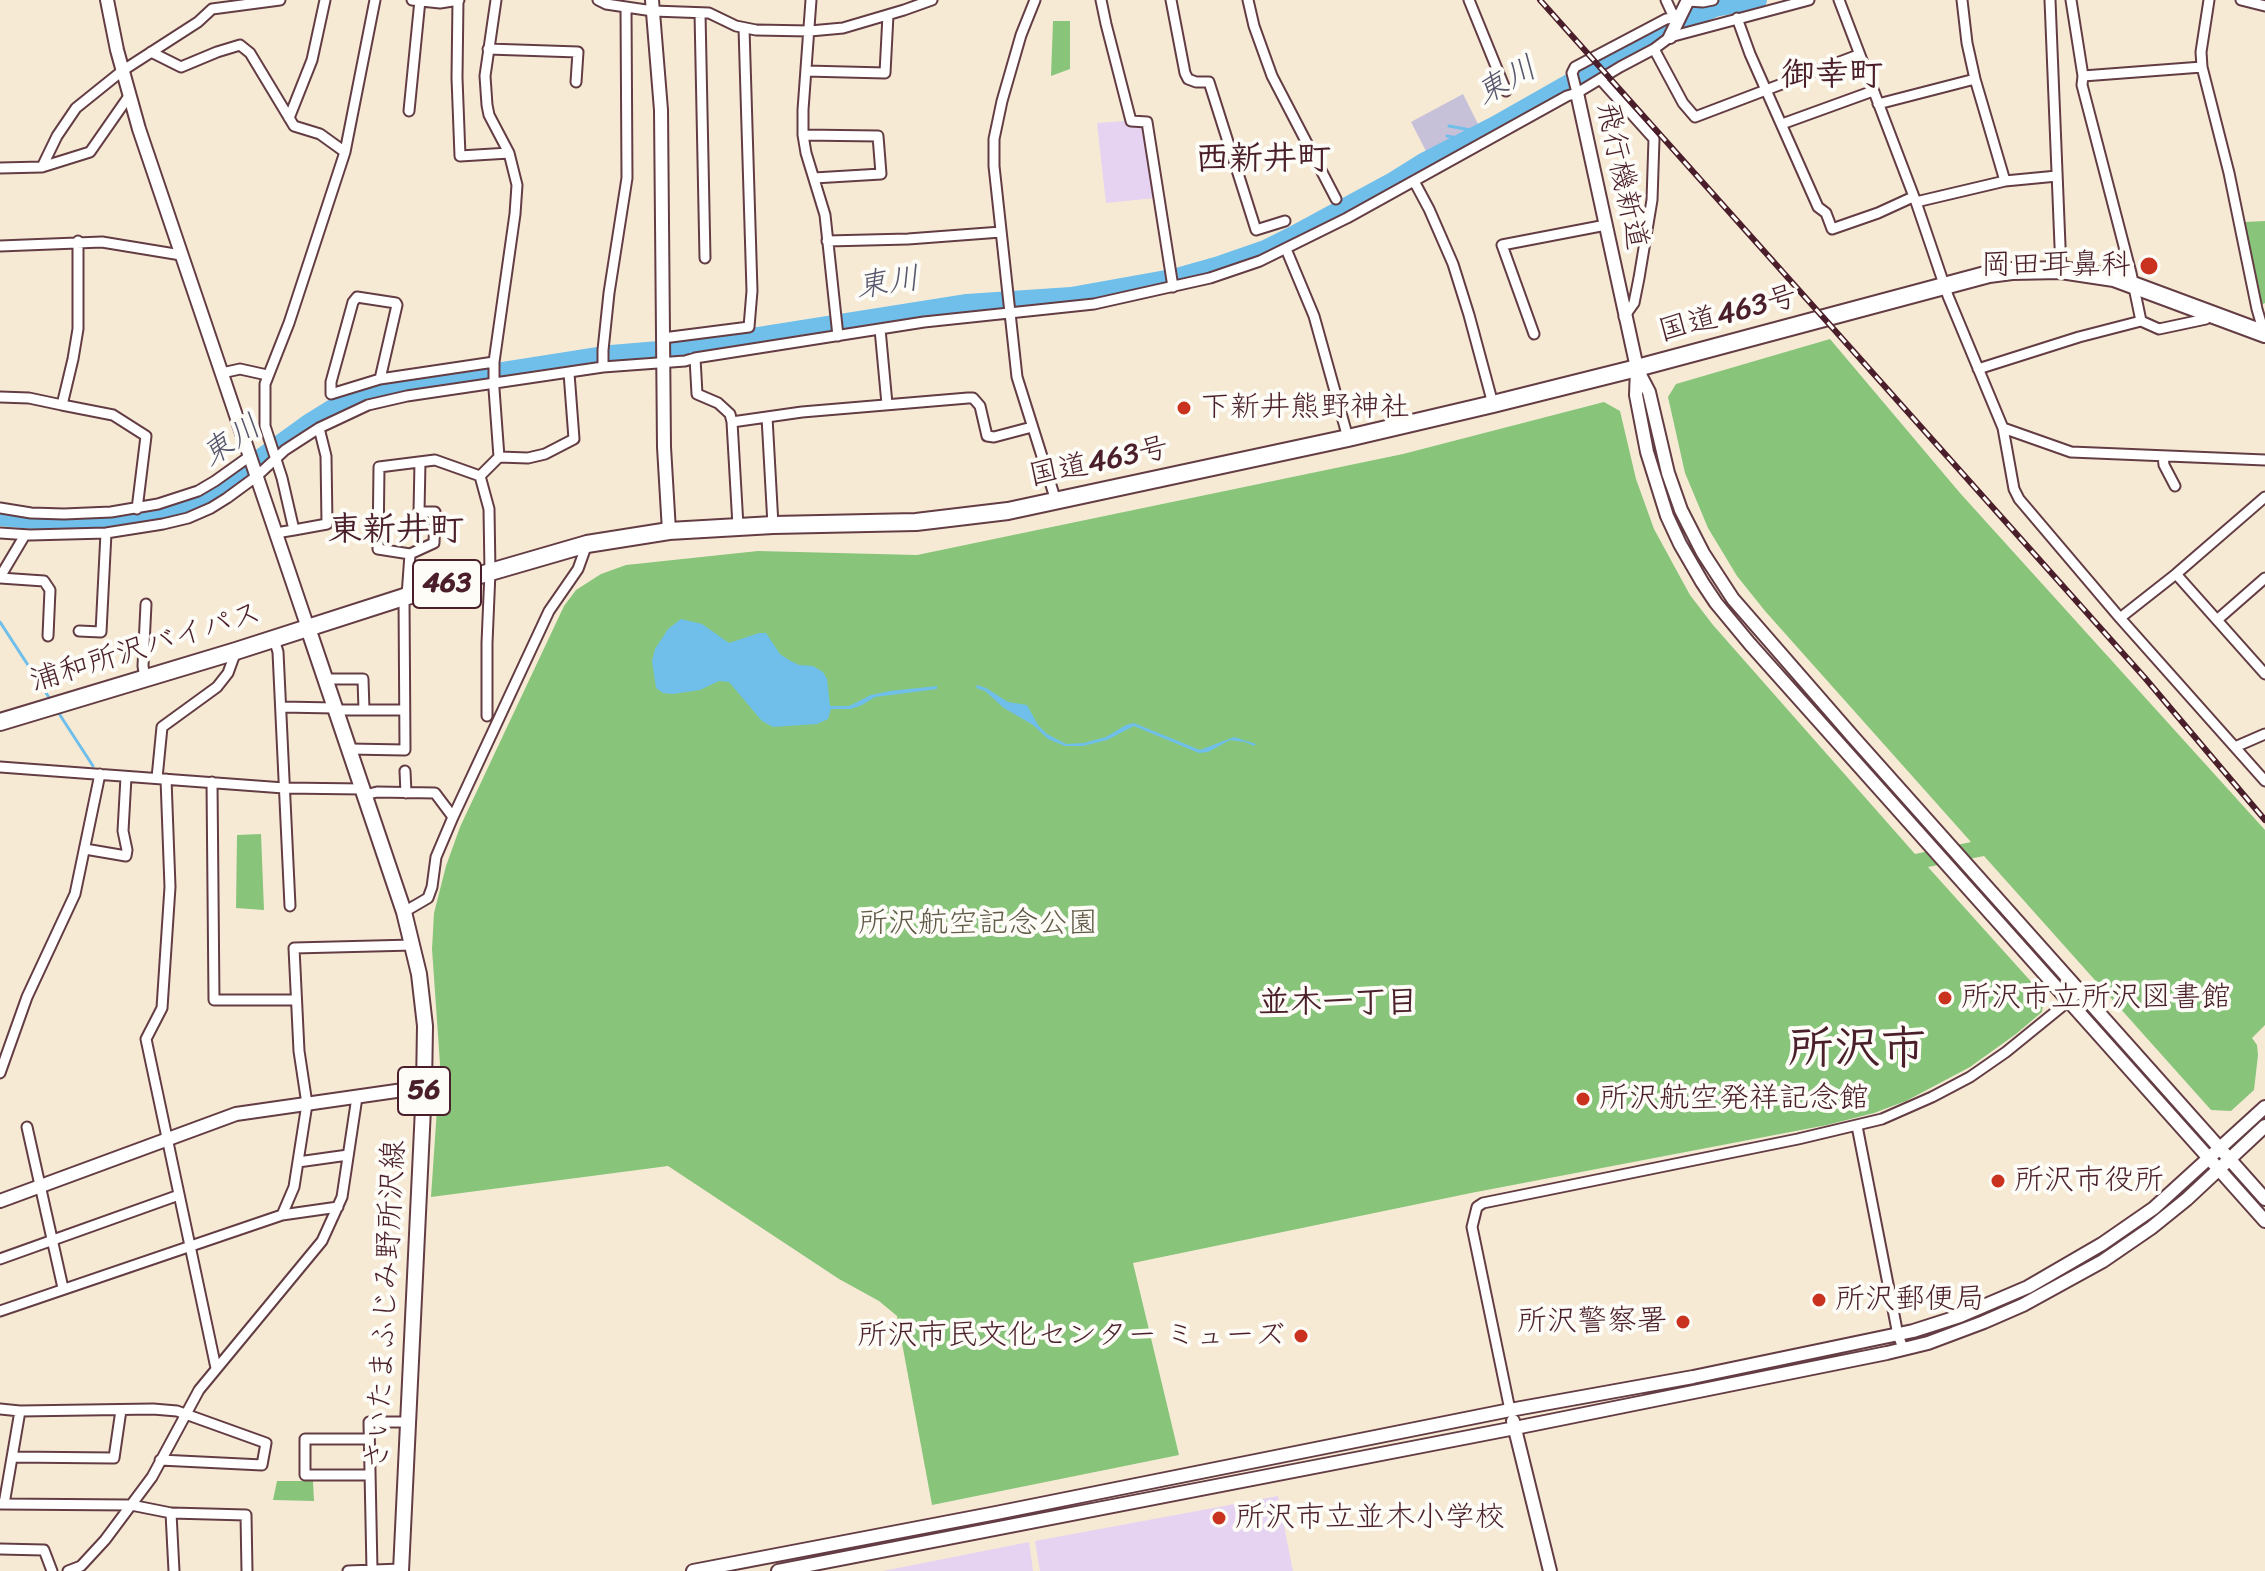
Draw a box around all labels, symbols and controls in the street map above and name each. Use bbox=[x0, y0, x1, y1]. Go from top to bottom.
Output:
water label: 東川 bbox=[1470, 50, 1544, 114]
district label: 御幸町 bbox=[1781, 56, 1883, 96]
street label: 飛行機新道 bbox=[1588, 99, 1654, 253]
district label: 西新井町 bbox=[1195, 140, 1331, 180]
place label: 岡田耳鼻科 bbox=[1981, 248, 2131, 284]
marker: 岡田耳鼻科 bbox=[2138, 255, 2160, 277]
water label: 東川 bbox=[854, 261, 922, 307]
street label: 国道463号 bbox=[1655, 279, 1801, 351]
place label: 下新井熊野神社 bbox=[1200, 390, 1410, 426]
marker: 下新井熊野神社 bbox=[1175, 399, 1193, 417]
water label: 東川 bbox=[195, 408, 269, 476]
street label: 国道463号 bbox=[1026, 431, 1172, 495]
district label: 東新井町 bbox=[328, 511, 464, 551]
road number: 463 bbox=[413, 560, 481, 608]
street label: 浦和所沢バイパス bbox=[26, 596, 266, 700]
park label: 所沢航空記念公園 bbox=[858, 906, 1098, 942]
place label: 所沢市立所沢図書館 bbox=[1961, 980, 2231, 1016]
district label: 並木一丁目 bbox=[1258, 985, 1418, 1023]
marker: 所沢市立所沢図書館 bbox=[1936, 989, 1954, 1007]
district label: 所沢市 bbox=[1788, 1023, 1926, 1079]
road number: 56 bbox=[398, 1067, 450, 1115]
place label: 所沢航空発祥記念館 bbox=[1599, 1081, 1869, 1117]
marker: 所沢航空発祥記念館 bbox=[1574, 1090, 1592, 1108]
street label: さいたまふじみ野所沢線 bbox=[360, 1139, 414, 1471]
place label: 所沢市役所 bbox=[2014, 1163, 2164, 1199]
marker: 所沢市役所 bbox=[1989, 1172, 2007, 1190]
place label: 所沢郵便局 bbox=[1835, 1282, 1985, 1318]
marker: 所沢郵便局 bbox=[1810, 1291, 1828, 1309]
place label: 所沢警察署 bbox=[1517, 1304, 1667, 1340]
marker: 所沢警察署 bbox=[1674, 1313, 1692, 1331]
place label: 所沢市民文化センター ミューズ bbox=[857, 1318, 1285, 1354]
marker: 所沢市民文化センター ミューズ bbox=[1292, 1327, 1310, 1345]
place label: 所沢市立並木小学校 bbox=[1235, 1500, 1505, 1536]
marker: 所沢市立並木小学校 bbox=[1210, 1509, 1228, 1527]

